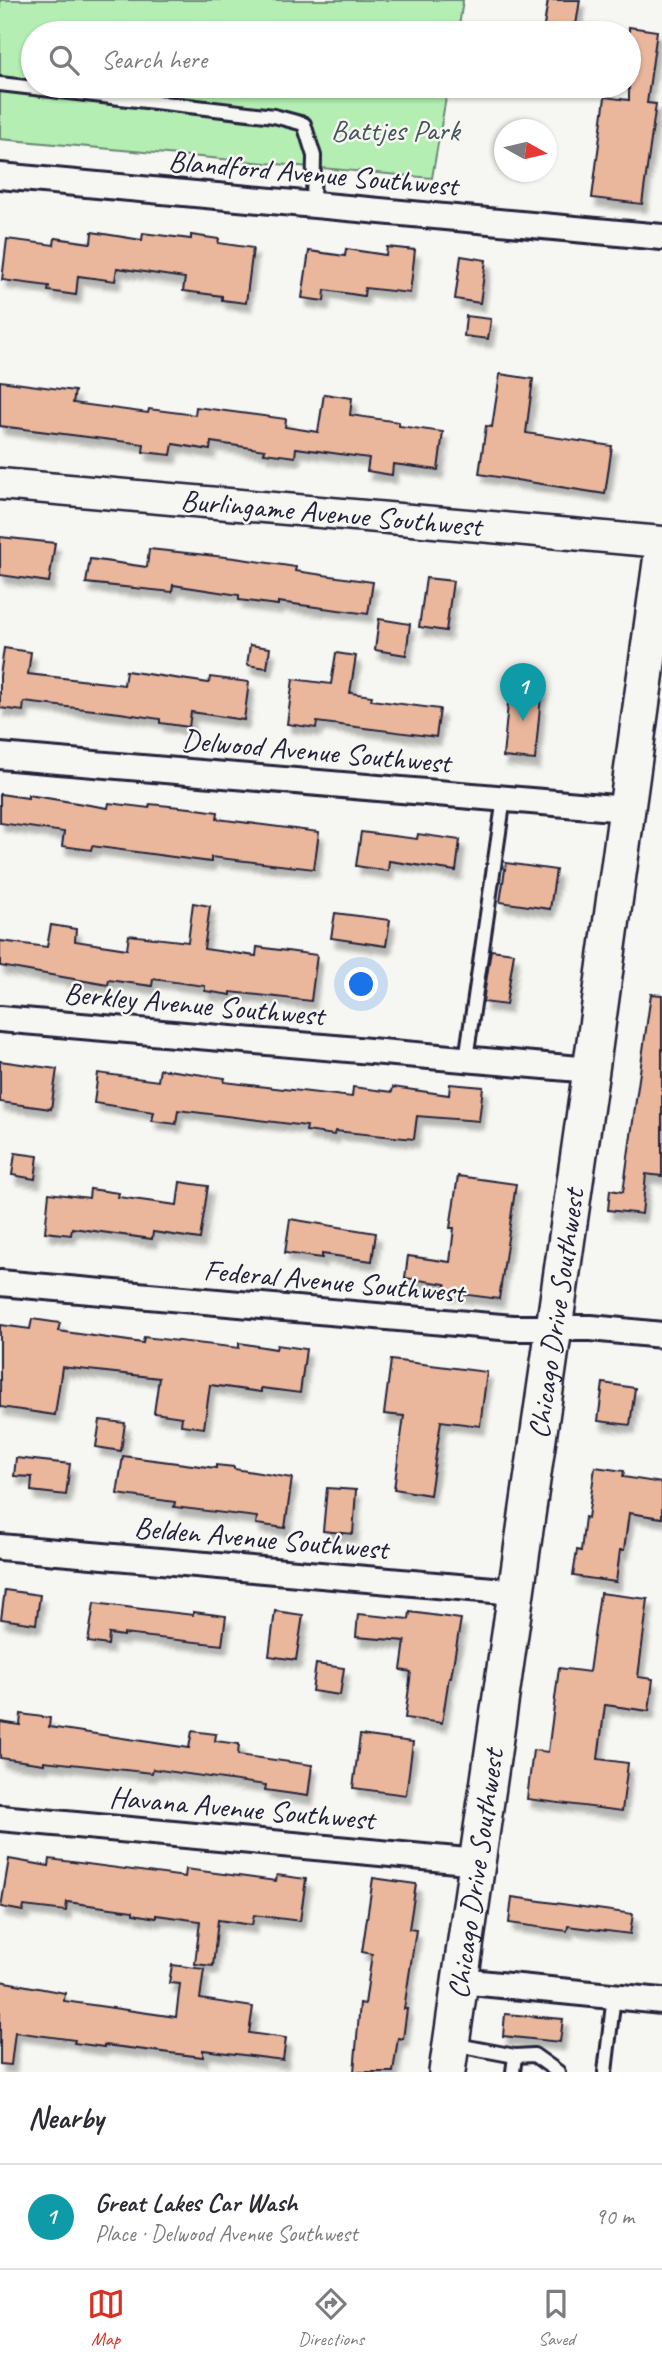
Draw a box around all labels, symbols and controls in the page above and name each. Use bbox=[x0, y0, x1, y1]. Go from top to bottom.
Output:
search box bbox=[21, 21, 641, 98]
icon: search bbox=[45, 41, 83, 79]
text: Search here bbox=[101, 43, 207, 76]
park label: Battjes Park bbox=[331, 111, 461, 149]
north arrow bbox=[494, 119, 557, 182]
street label: Blandford Avenue Southwest bbox=[167, 141, 462, 205]
street label: Burlingame Avenue Southwest bbox=[179, 481, 486, 545]
pin: 1 bbox=[500, 663, 546, 721]
street label: Delwood Avenue Southwest bbox=[180, 720, 455, 782]
your location bbox=[344, 967, 378, 1001]
street label: Berkley Avenue Southwest bbox=[62, 974, 329, 1035]
street label: Chicago Drive Southwest bbox=[519, 1184, 593, 1441]
street label: Federal Avenue Southwest bbox=[202, 1251, 469, 1312]
street label: Belden Avenue Southwest bbox=[133, 1508, 392, 1568]
street label: Chicago Drive Southwest bbox=[439, 1744, 513, 2001]
street label: Havana Avenue Southwest bbox=[108, 1777, 379, 1839]
text: Nearby bbox=[28, 2099, 104, 2137]
text: Great Lakes Car Wash bbox=[95, 2186, 297, 2219]
text: 1 bbox=[46, 2202, 56, 2231]
text: 90 m bbox=[595, 2202, 634, 2231]
text: Place · Delwood Avenue Southwest bbox=[95, 2219, 358, 2248]
tab: Map bbox=[87, 2285, 125, 2351]
tab: Directions bbox=[298, 2285, 364, 2351]
tab: Saved bbox=[537, 2285, 575, 2351]

